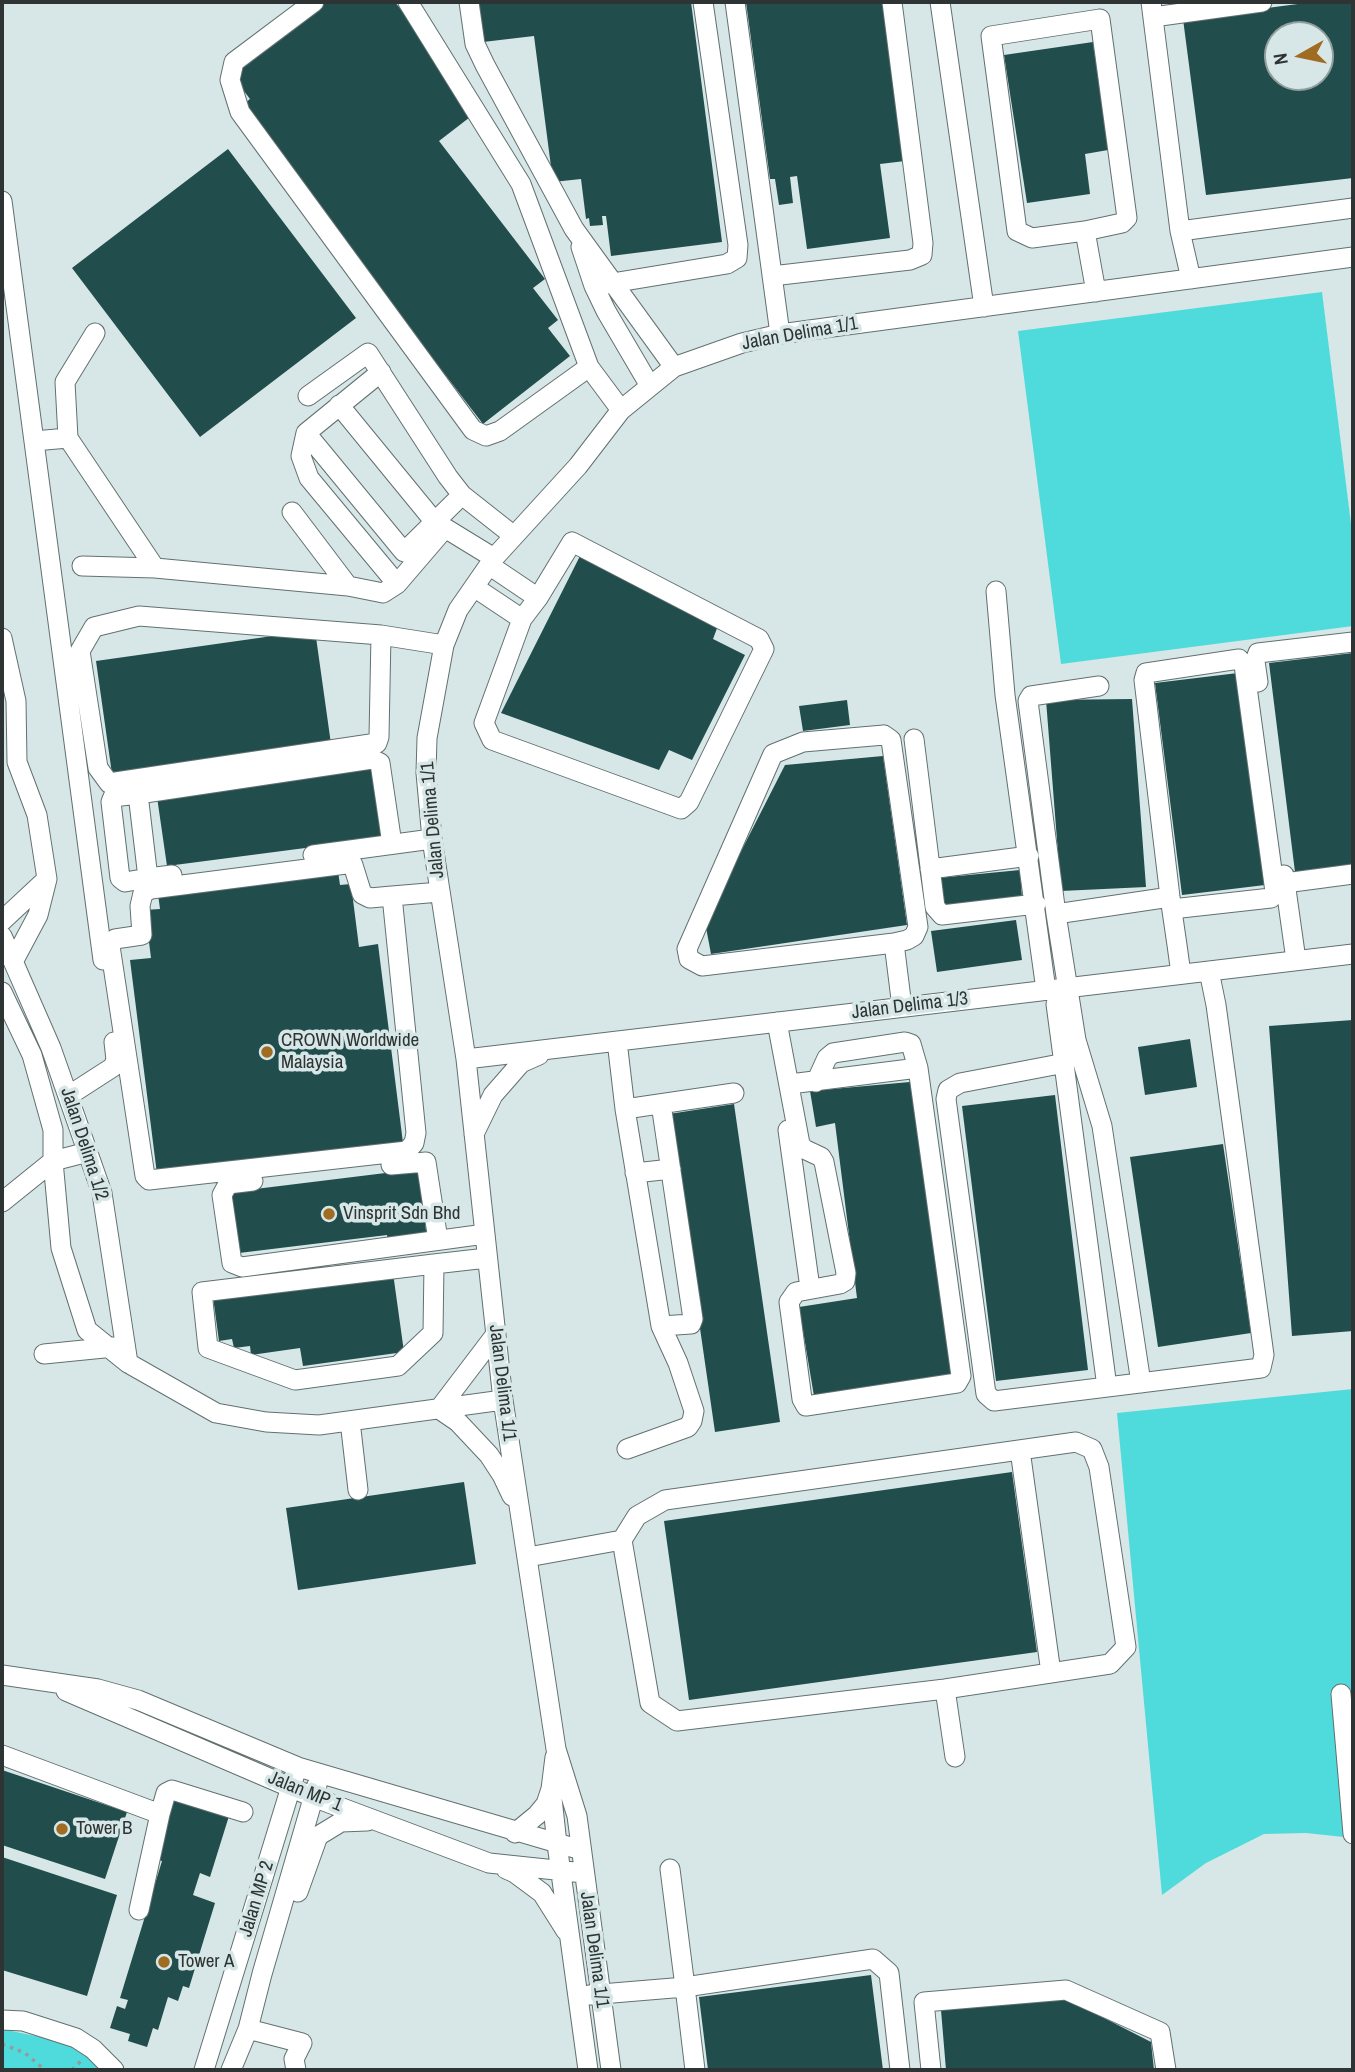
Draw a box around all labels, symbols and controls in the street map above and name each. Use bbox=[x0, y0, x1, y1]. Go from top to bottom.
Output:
north arrow bbox=[1264, 21, 1334, 91]
text: N bbox=[1267, 51, 1294, 67]
street label: Jalan Delima 1/1 bbox=[740, 313, 860, 355]
street label: Jalan Delima 1/1 bbox=[417, 761, 449, 879]
street label: Jalan Delima 1/3 bbox=[851, 988, 969, 1024]
place label: CROWN Worldwide Malaysia bbox=[281, 1030, 419, 1074]
marker: CROWN Worldwide Malaysia bbox=[259, 1044, 275, 1060]
street label: Jalan Delima 1/2 bbox=[55, 1085, 113, 1203]
place label: Vinsprit Sdn Bhd bbox=[343, 1203, 461, 1225]
marker: Vinsprit Sdn Bhd bbox=[321, 1206, 337, 1222]
street label: Jalan Delima 1/1 bbox=[484, 1324, 520, 1442]
street label: Jalan MP 1 bbox=[265, 1767, 345, 1817]
place label: Tower B bbox=[76, 1818, 132, 1840]
marker: Tower B bbox=[54, 1821, 70, 1837]
street label: Jalan MP 2 bbox=[235, 1858, 279, 1940]
street label: Jalan Delima 1/1 bbox=[575, 1891, 613, 2009]
place label: Tower A bbox=[178, 1951, 234, 1973]
marker: Tower A bbox=[156, 1954, 172, 1970]

